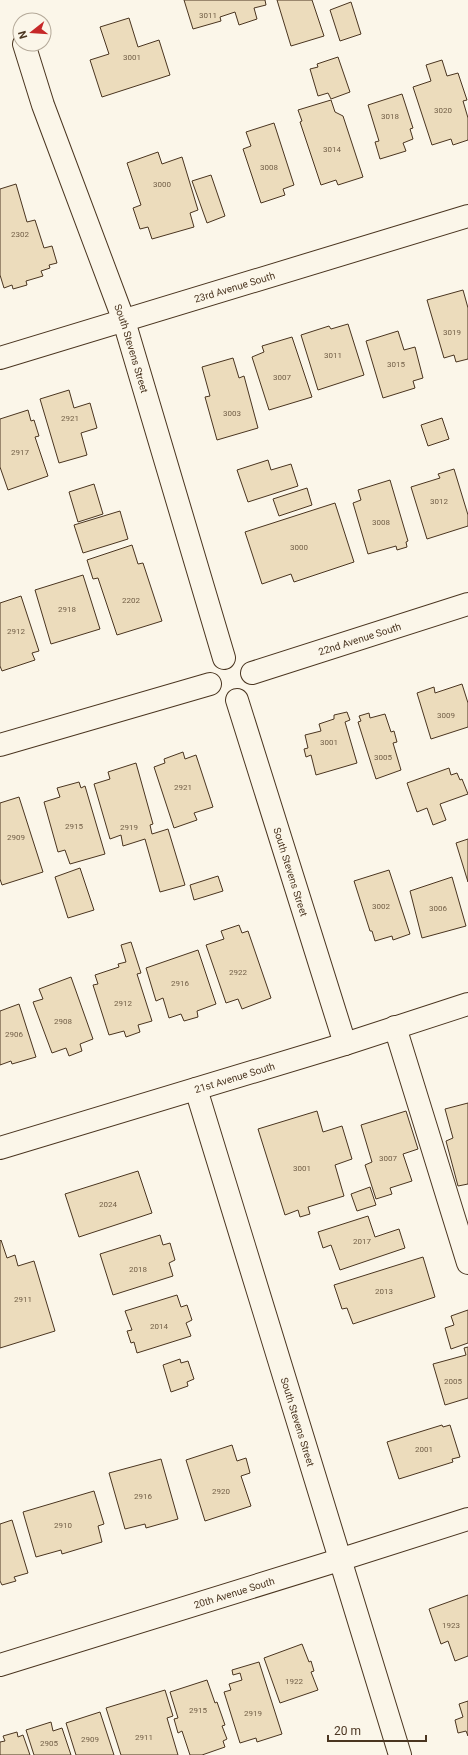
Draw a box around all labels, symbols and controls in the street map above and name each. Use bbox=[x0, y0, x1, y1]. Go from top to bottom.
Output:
house number: 3011 bbox=[199, 11, 217, 20]
north arrow bbox=[12, 12, 52, 52]
text: N bbox=[15, 29, 30, 40]
house number: 3001 bbox=[123, 53, 141, 62]
house number: 3020 bbox=[434, 106, 452, 115]
house number: 3018 bbox=[381, 112, 399, 121]
house number: 3014 bbox=[323, 145, 341, 154]
house number: 3008 bbox=[260, 163, 278, 172]
house number: 3000 bbox=[153, 180, 171, 189]
house number: 2302 bbox=[11, 230, 29, 239]
street label: 23rd Avenue South bbox=[193, 270, 276, 305]
street label: South Stevens Street bbox=[112, 302, 150, 394]
house number: 3019 bbox=[443, 328, 461, 337]
house number: 3011 bbox=[324, 351, 342, 360]
house number: 3015 bbox=[387, 360, 405, 369]
house number: 3007 bbox=[273, 373, 291, 382]
house number: 3003 bbox=[223, 409, 241, 418]
house number: 2921 bbox=[61, 414, 79, 423]
house number: 2917 bbox=[11, 448, 29, 457]
house number: 3012 bbox=[430, 497, 448, 506]
house number: 3008 bbox=[372, 518, 390, 527]
house number: 3000 bbox=[290, 543, 308, 552]
house number: 2202 bbox=[122, 596, 140, 605]
house number: 2918 bbox=[58, 605, 76, 614]
street label: 22nd Avenue South bbox=[317, 621, 402, 657]
house number: 2912 bbox=[7, 627, 25, 636]
house number: 3009 bbox=[437, 711, 455, 720]
house number: 3001 bbox=[320, 738, 338, 747]
house number: 3005 bbox=[374, 753, 392, 762]
house number: 2921 bbox=[174, 783, 192, 792]
house number: 2915 bbox=[65, 822, 83, 831]
house number: 2919 bbox=[120, 823, 138, 832]
street label: South Stevens Street bbox=[271, 826, 310, 918]
house number: 2909 bbox=[7, 833, 25, 842]
house number: 3002 bbox=[372, 902, 390, 911]
house number: 3006 bbox=[429, 904, 447, 913]
house number: 2922 bbox=[229, 968, 247, 977]
house number: 2916 bbox=[171, 979, 189, 988]
house number: 2912 bbox=[114, 999, 132, 1008]
house number: 2908 bbox=[54, 1017, 72, 1026]
house number: 2906 bbox=[5, 1030, 23, 1039]
street label: 21st Avenue South bbox=[193, 1060, 276, 1095]
house number: 3007 bbox=[379, 1154, 397, 1163]
house number: 3001 bbox=[293, 1164, 311, 1173]
house number: 2024 bbox=[99, 1200, 117, 1209]
house number: 2017 bbox=[353, 1237, 371, 1246]
house number: 2018 bbox=[129, 1265, 147, 1274]
house number: 2013 bbox=[375, 1287, 393, 1296]
house number: 2911 bbox=[14, 1295, 32, 1304]
house number: 2014 bbox=[150, 1322, 168, 1331]
street label: South Stevens Street bbox=[279, 1376, 316, 1468]
house number: 2005 bbox=[444, 1377, 462, 1386]
house number: 2001 bbox=[415, 1445, 433, 1454]
house number: 2920 bbox=[212, 1487, 230, 1496]
house number: 2916 bbox=[134, 1492, 152, 1501]
house number: 2910 bbox=[54, 1521, 72, 1530]
street label: 20th Avenue South bbox=[193, 1575, 276, 1611]
house number: 1923 bbox=[442, 1621, 460, 1630]
house number: 1922 bbox=[285, 1677, 303, 1686]
house number: 2915 bbox=[189, 1706, 207, 1715]
house number: 2919 bbox=[244, 1709, 262, 1718]
scale bar bbox=[328, 1717, 426, 1743]
text: 20 m bbox=[334, 1724, 361, 1738]
house number: 2911 bbox=[135, 1733, 153, 1742]
house number: 2909 bbox=[81, 1735, 99, 1744]
house number: 2905 bbox=[40, 1739, 58, 1748]

